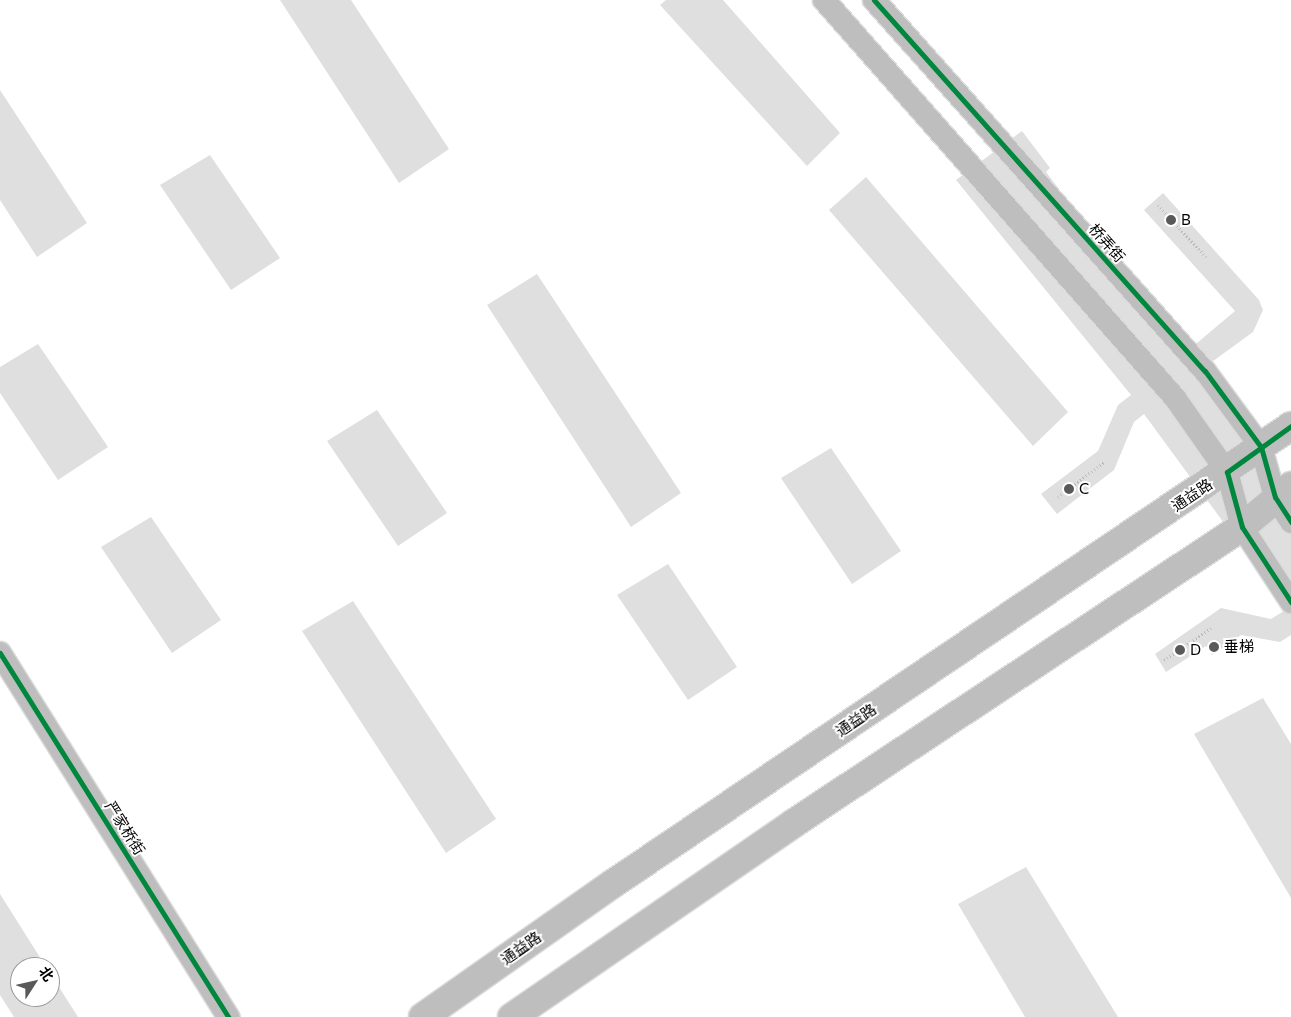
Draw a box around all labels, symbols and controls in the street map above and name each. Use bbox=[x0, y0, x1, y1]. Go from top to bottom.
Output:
place label: B bbox=[1181, 211, 1191, 229]
marker: B bbox=[1165, 214, 1177, 226]
street label: 桥弄街 bbox=[1085, 220, 1129, 266]
street label: 通益路 bbox=[1168, 475, 1216, 515]
place label: C bbox=[1079, 480, 1089, 498]
marker: C bbox=[1063, 483, 1075, 495]
place label: 垂梯 bbox=[1224, 638, 1254, 656]
place label: D bbox=[1190, 641, 1201, 659]
marker: 垂梯 bbox=[1208, 641, 1220, 653]
marker: D bbox=[1174, 644, 1186, 656]
street label: 通益路 bbox=[832, 700, 880, 740]
street label: 严家桥街 bbox=[101, 798, 149, 858]
street label: 通益路 bbox=[497, 928, 545, 968]
north arrow bbox=[10, 957, 60, 1007]
text: 北 bbox=[36, 963, 58, 984]

